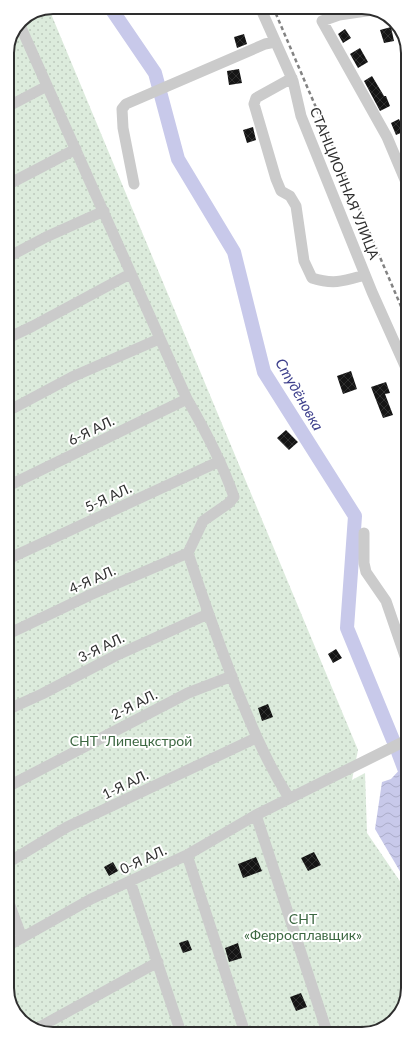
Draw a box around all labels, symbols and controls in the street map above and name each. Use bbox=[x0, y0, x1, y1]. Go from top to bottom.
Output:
street label: СТАНЦИОННАЯ УЛИЦА bbox=[307, 104, 384, 262]
water label: Студёновка bbox=[272, 355, 328, 434]
street label: 6-Я АЛ. bbox=[65, 412, 117, 448]
street label: 5-Я АЛ. bbox=[82, 479, 134, 515]
street label: 4-Я АЛ. bbox=[66, 561, 118, 597]
street label: 3-Я АЛ. bbox=[75, 629, 127, 665]
street label: 2-Я АЛ. bbox=[108, 685, 160, 723]
park label: СНТ "Липецкстрой bbox=[70, 732, 192, 749]
street label: 1-Я АЛ. bbox=[99, 766, 151, 802]
street label: 0-Я АЛ. bbox=[117, 841, 169, 877]
park label: СНТ «Ферросплавщик» bbox=[244, 910, 362, 943]

